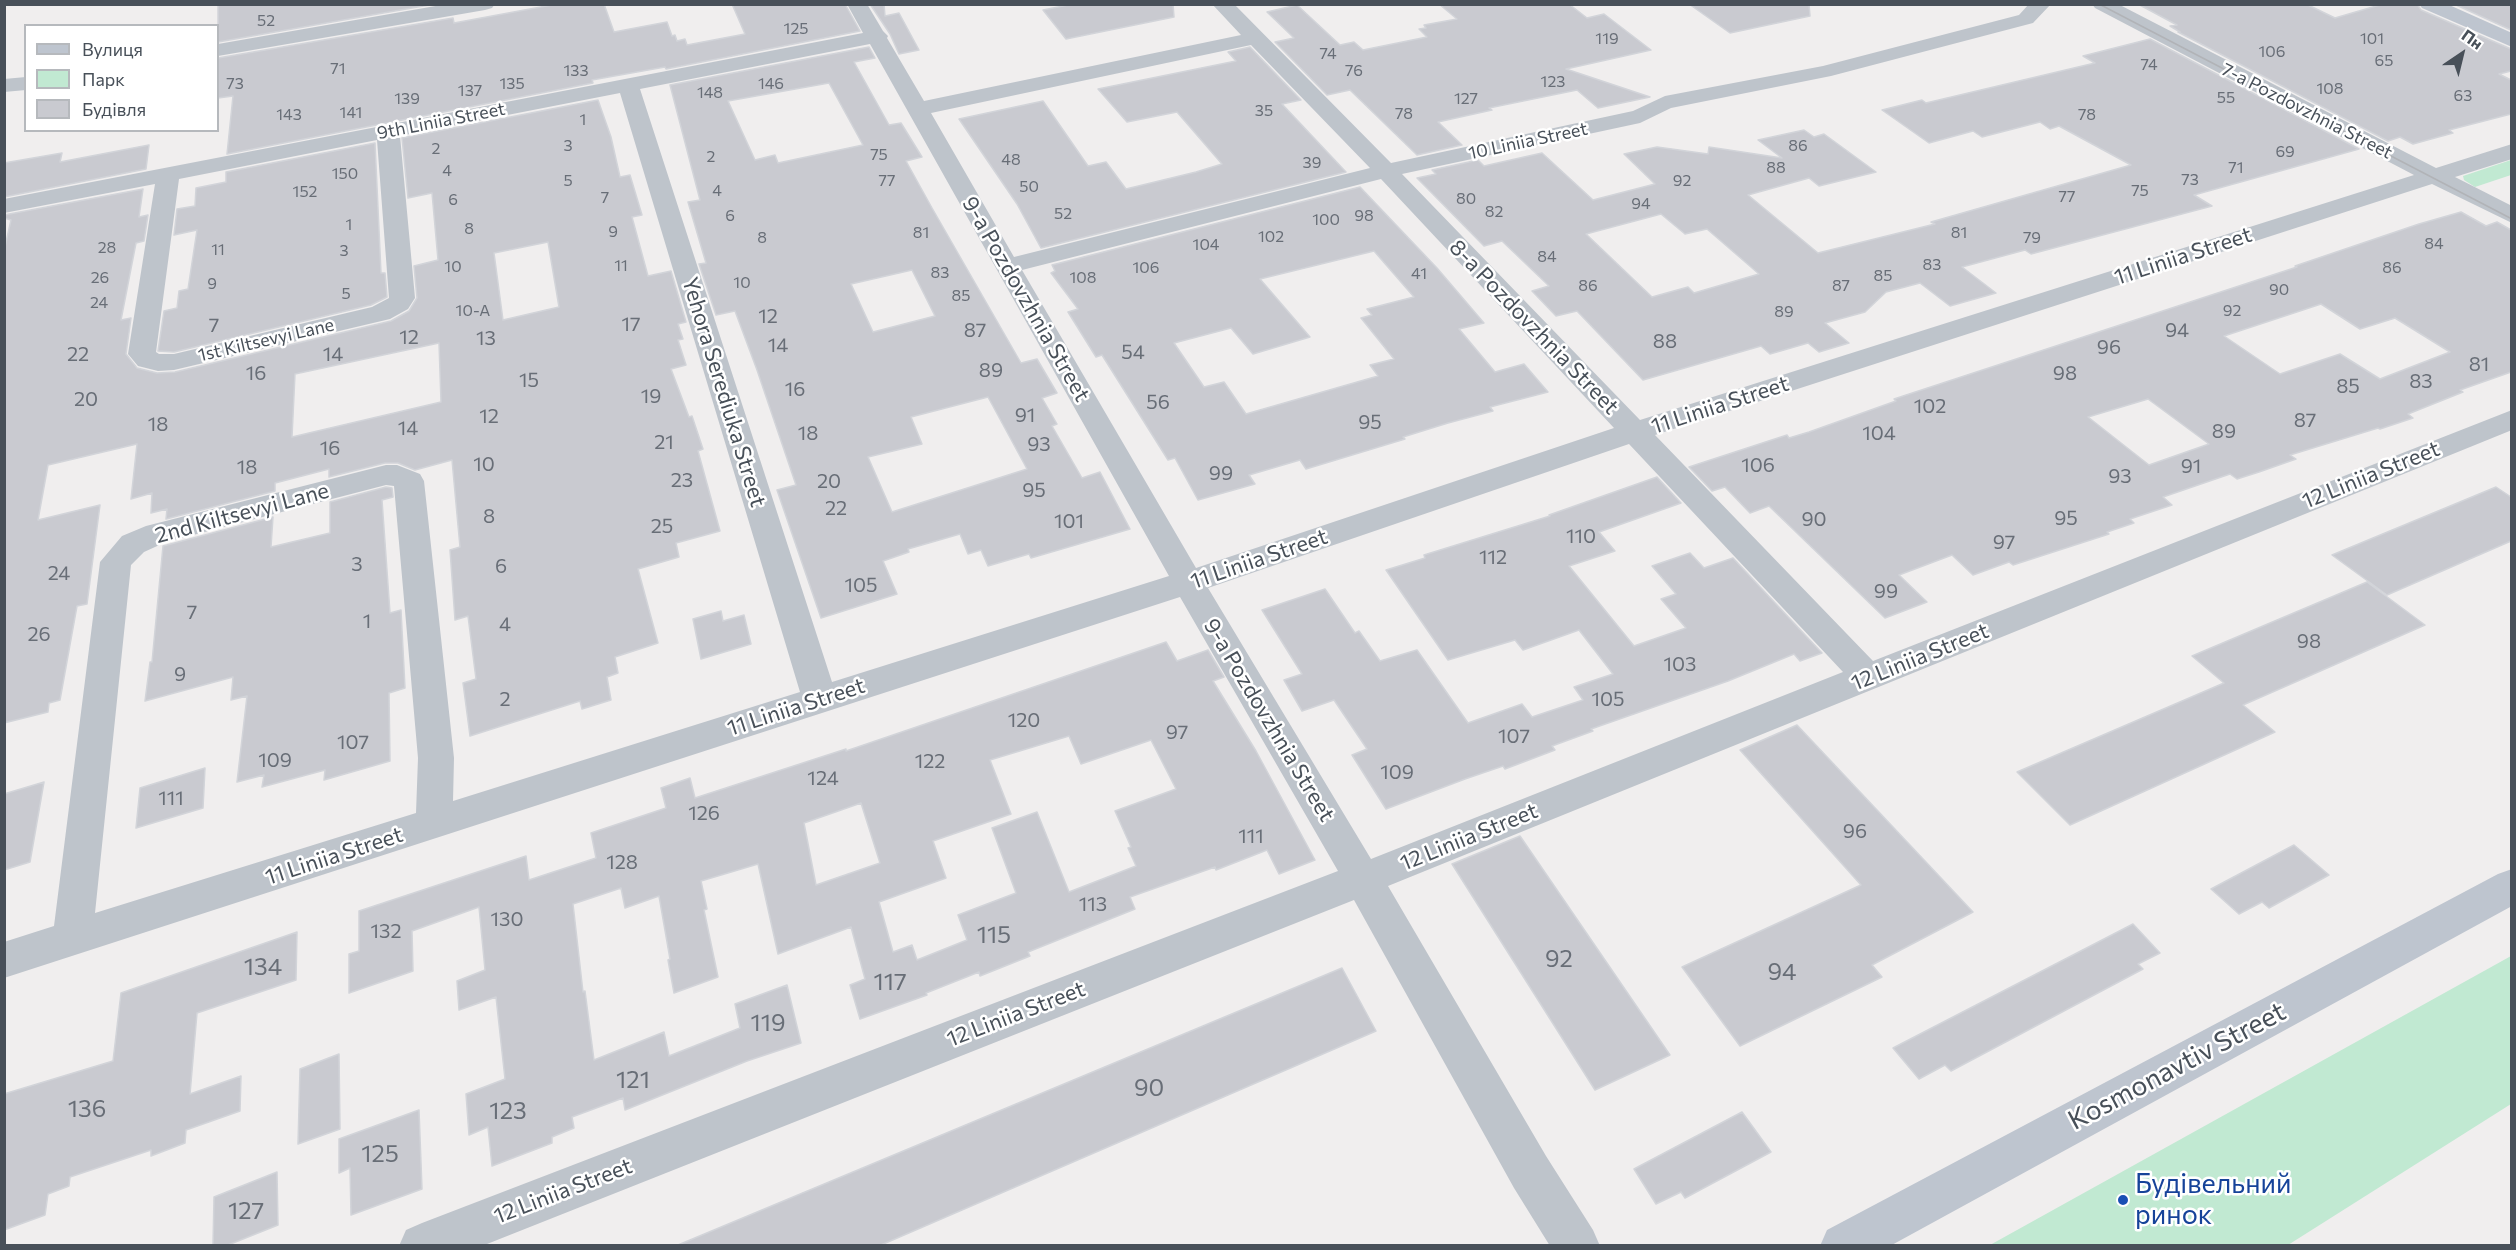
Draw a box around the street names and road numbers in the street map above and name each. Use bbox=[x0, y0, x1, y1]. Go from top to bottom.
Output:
street label: 7-a Pozdovzhnia Street bbox=[2218, 59, 2396, 163]
street label: 9th Liniia Street bbox=[375, 98, 507, 144]
street label: 10 Liniia Street bbox=[1467, 118, 1589, 164]
street label: 9-a Pozdovzhnia Street bbox=[956, 192, 1096, 406]
street label: 11 Liniia Street bbox=[2111, 221, 2255, 291]
street label: 8-a Pozdovzhnia Street bbox=[1444, 234, 1624, 420]
street label: Yehora Serediuka Street bbox=[676, 274, 772, 510]
street label: 1st Kiltsevyi Lane bbox=[196, 314, 336, 366]
street label: 11 Liniia Street bbox=[1648, 370, 1792, 440]
street label: 12 Liniia Street bbox=[2298, 435, 2444, 515]
street label: 2nd Kiltsevyi Lane bbox=[152, 477, 332, 549]
street label: 11 Liniia Street bbox=[1187, 523, 1331, 595]
street label: 9-a Pozdovzhnia Street bbox=[1198, 614, 1340, 826]
street label: 12 Liniia Street bbox=[1847, 617, 1993, 697]
street label: 11 Liniia Street bbox=[724, 672, 868, 742]
street label: 12 Liniia Street bbox=[1396, 797, 1542, 877]
street label: 11 Liniia Street bbox=[262, 821, 406, 891]
street label: 12 Liniia Street bbox=[943, 976, 1089, 1052]
street label: Kosmonavtiv Street bbox=[2063, 995, 2291, 1137]
street label: 12 Liniia Street bbox=[490, 1153, 636, 1229]

